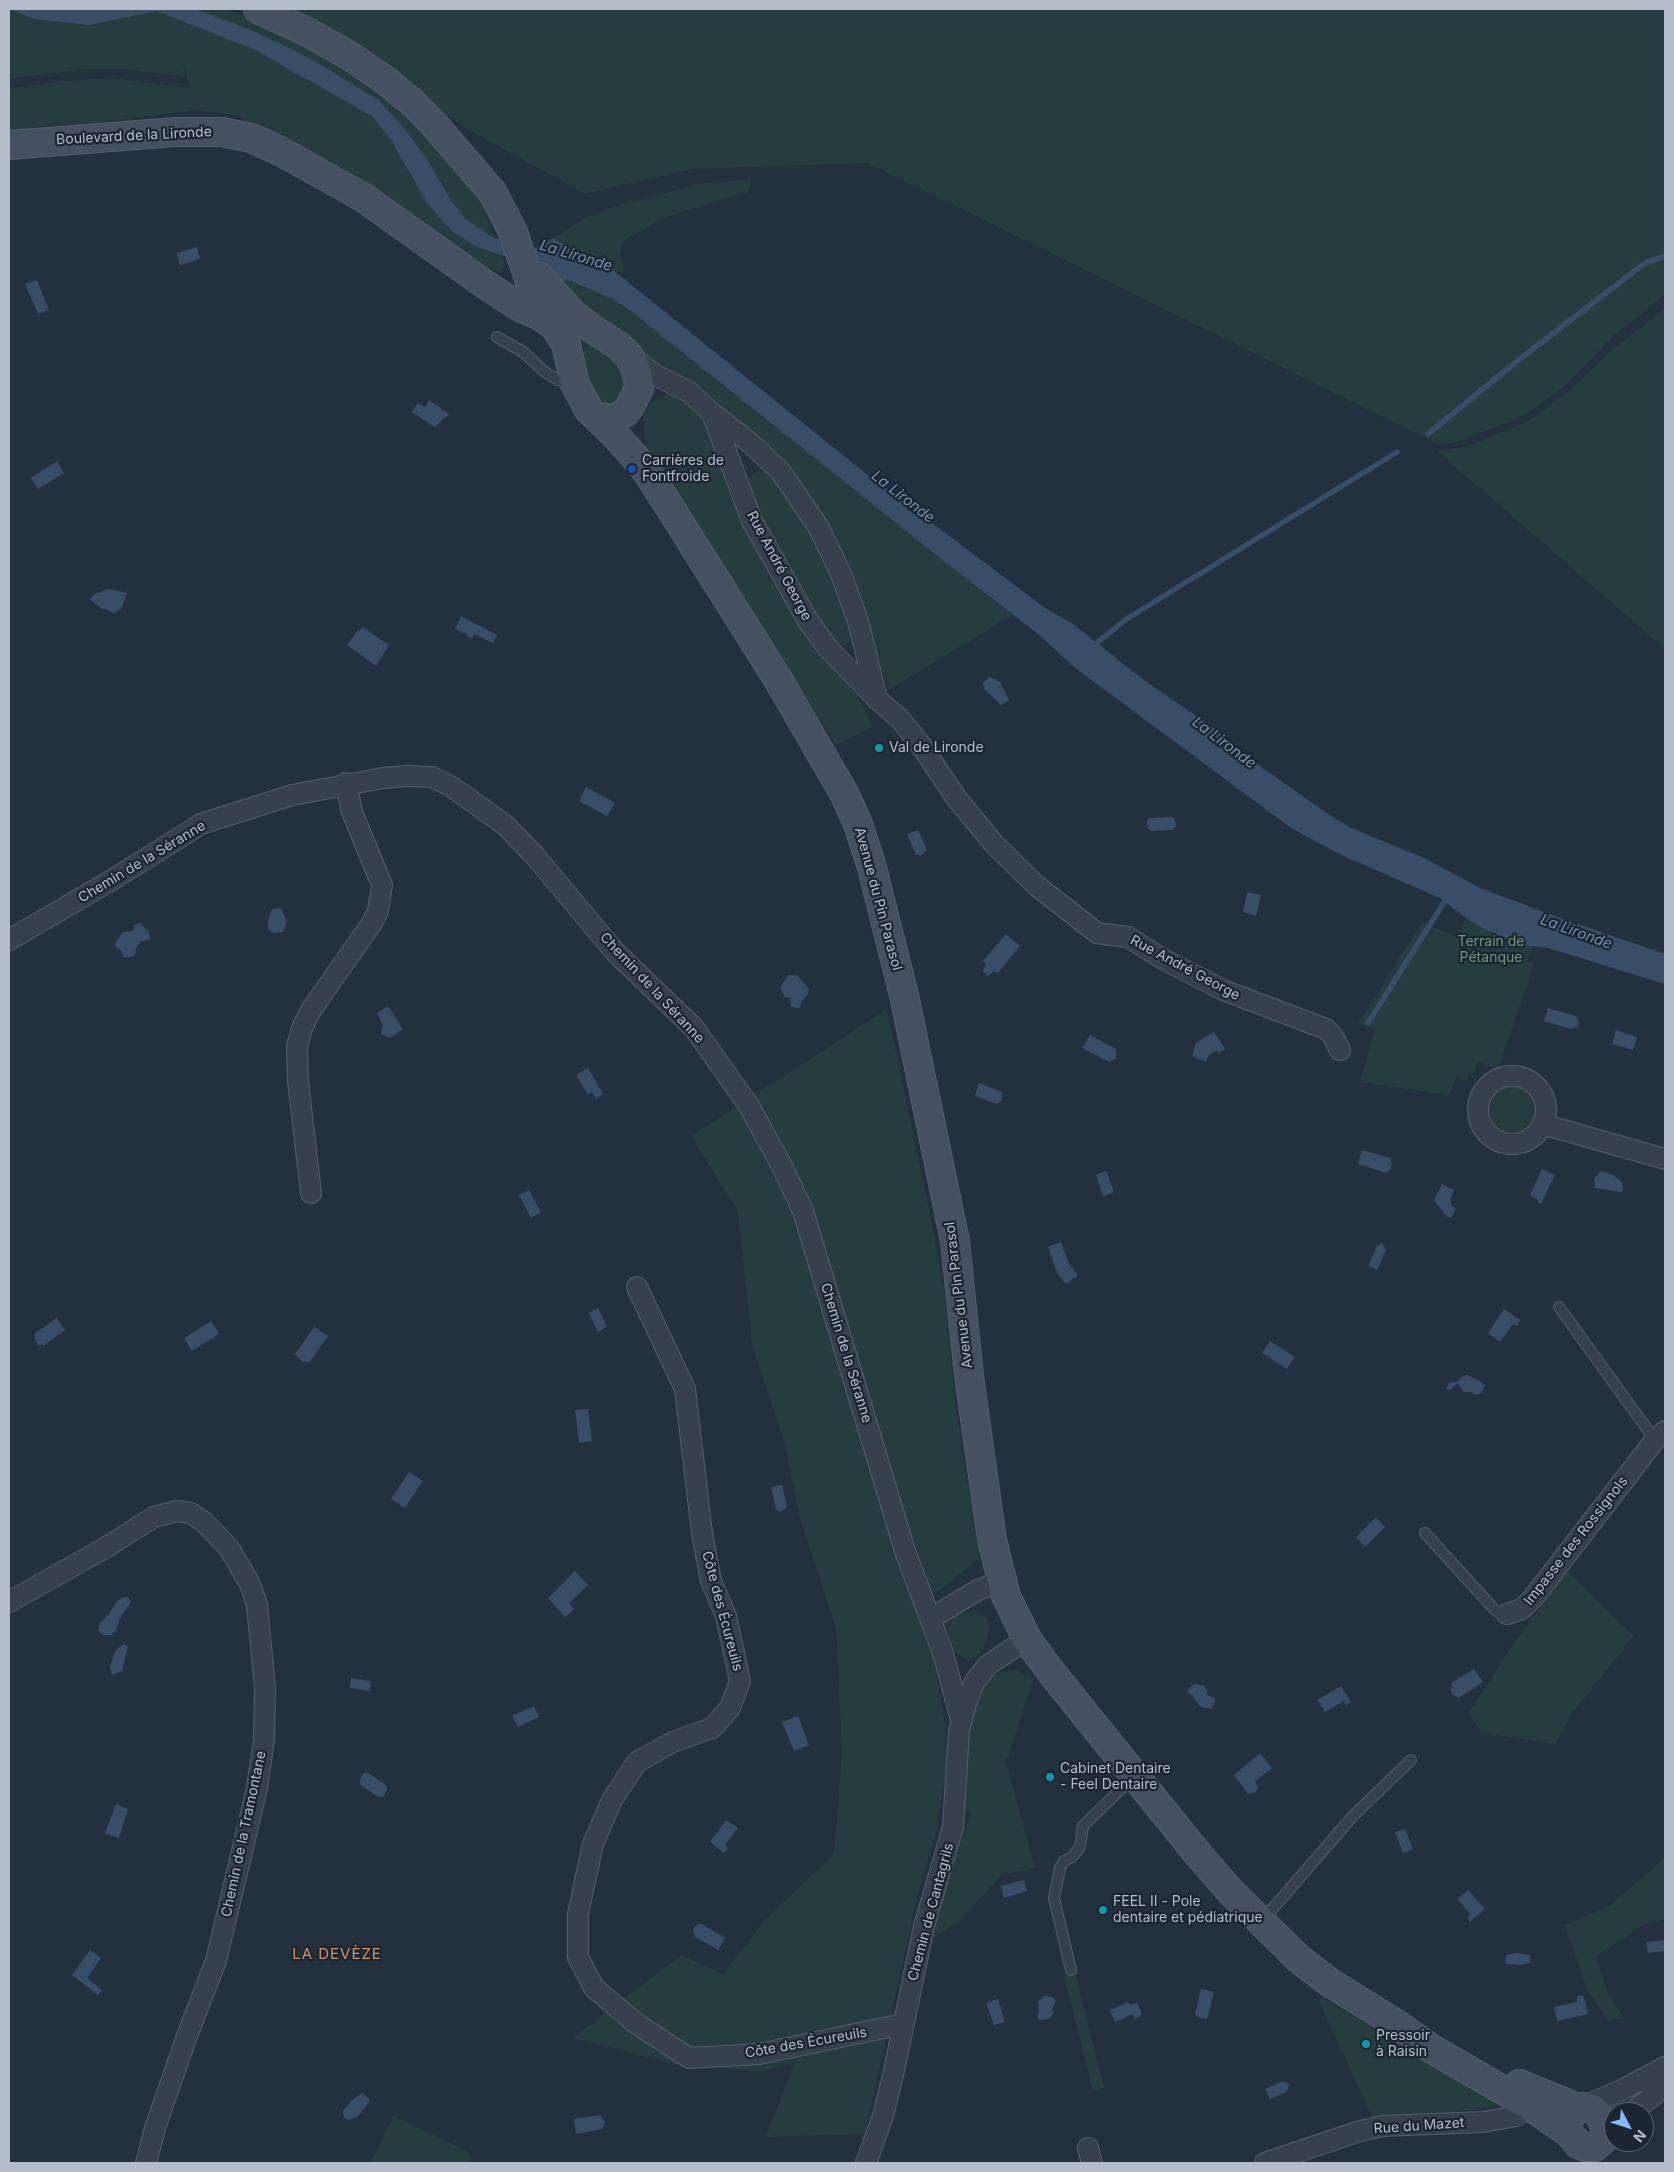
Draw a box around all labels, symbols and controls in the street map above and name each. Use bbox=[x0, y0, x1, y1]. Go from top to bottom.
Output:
street label: Boulevard de la Lironde bbox=[56, 124, 212, 148]
water label: La Lironde bbox=[537, 236, 615, 276]
place label: Carrières de Fontfroide bbox=[642, 453, 724, 486]
marker: Carrières de Fontfroide bbox=[626, 463, 638, 475]
water label: La Lironde bbox=[868, 467, 938, 527]
street label: Rue André George bbox=[743, 508, 815, 624]
water label: La Lironde bbox=[1189, 713, 1259, 773]
place label: Val de Lironde bbox=[889, 740, 984, 756]
marker: Val de Lironde bbox=[873, 742, 885, 754]
street label: Chemin de la Séranne bbox=[75, 817, 209, 907]
street label: Avenue du Pin Parasol bbox=[851, 826, 905, 972]
water label: La Lironde bbox=[1538, 911, 1614, 953]
street label: Chemin de la Séranne bbox=[596, 929, 708, 1047]
street label: Rue André George bbox=[1127, 932, 1243, 1004]
park label: Terrain de Pétanque bbox=[1457, 934, 1525, 966]
street label: Avenue du Pin Parasol bbox=[942, 1221, 976, 1369]
street label: Chemin de la Séranne bbox=[817, 1281, 875, 1425]
street label: Impasse des Rossignols bbox=[1520, 1473, 1632, 1609]
street label: Côte des Écureuils bbox=[698, 1549, 746, 1673]
street label: Chemin de la Tramontane bbox=[218, 1749, 270, 1919]
place label: Cabinet Dentaire - Feel Dentaire bbox=[1060, 1761, 1171, 1794]
marker: Cabinet Dentaire - Feel Dentaire bbox=[1044, 1771, 1056, 1783]
street label: Chemin de Cantagrils bbox=[904, 1841, 958, 1983]
place label: FEEL II - Pole dentaire et pédiatrique bbox=[1113, 1894, 1263, 1926]
marker: FEEL II - Pole dentaire et pédiatrique bbox=[1097, 1904, 1109, 1916]
district label: LA DEVÈZE bbox=[291, 1945, 383, 1963]
street label: Côte des Écureuils bbox=[744, 2024, 868, 2062]
place label: Pressoir à Raisin bbox=[1376, 2028, 1430, 2060]
marker: Pressoir à Raisin bbox=[1360, 2038, 1372, 2050]
north arrow bbox=[1604, 2102, 1654, 2152]
street label: Rue du Mazet bbox=[1373, 2114, 1465, 2138]
text: N bbox=[1630, 2127, 1650, 2146]

